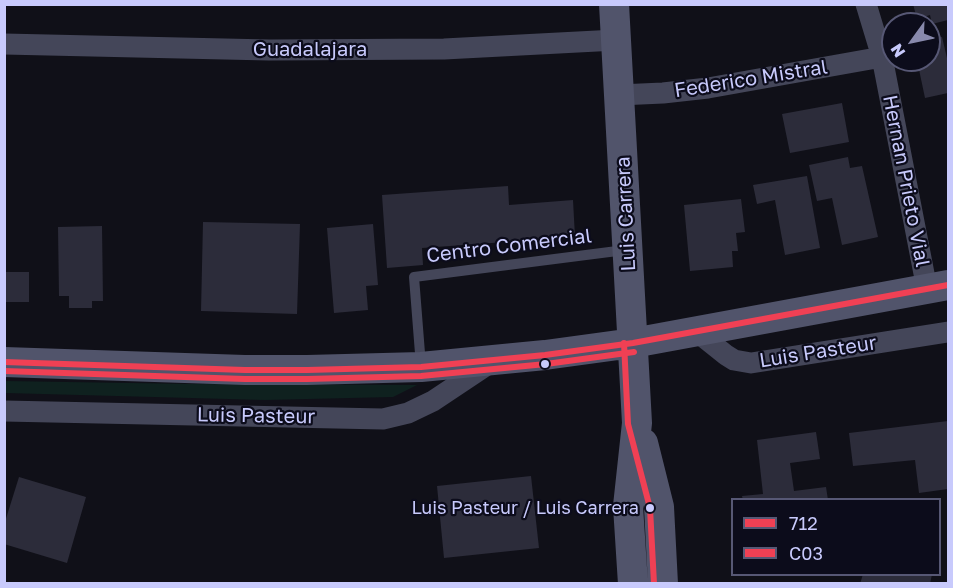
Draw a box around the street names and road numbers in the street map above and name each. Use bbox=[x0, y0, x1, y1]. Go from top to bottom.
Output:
street label: Guadalajara bbox=[253, 38, 367, 62]
street label: Federico Mistral bbox=[673, 55, 829, 103]
street label: Hernan Prieto Vial bbox=[878, 93, 934, 269]
street label: Luis Carrera bbox=[611, 156, 641, 272]
street label: Centro Comercial bbox=[425, 224, 593, 268]
street label: Luis Pasteur bbox=[758, 331, 878, 373]
street label: Luis Pasteur bbox=[197, 403, 315, 429]

